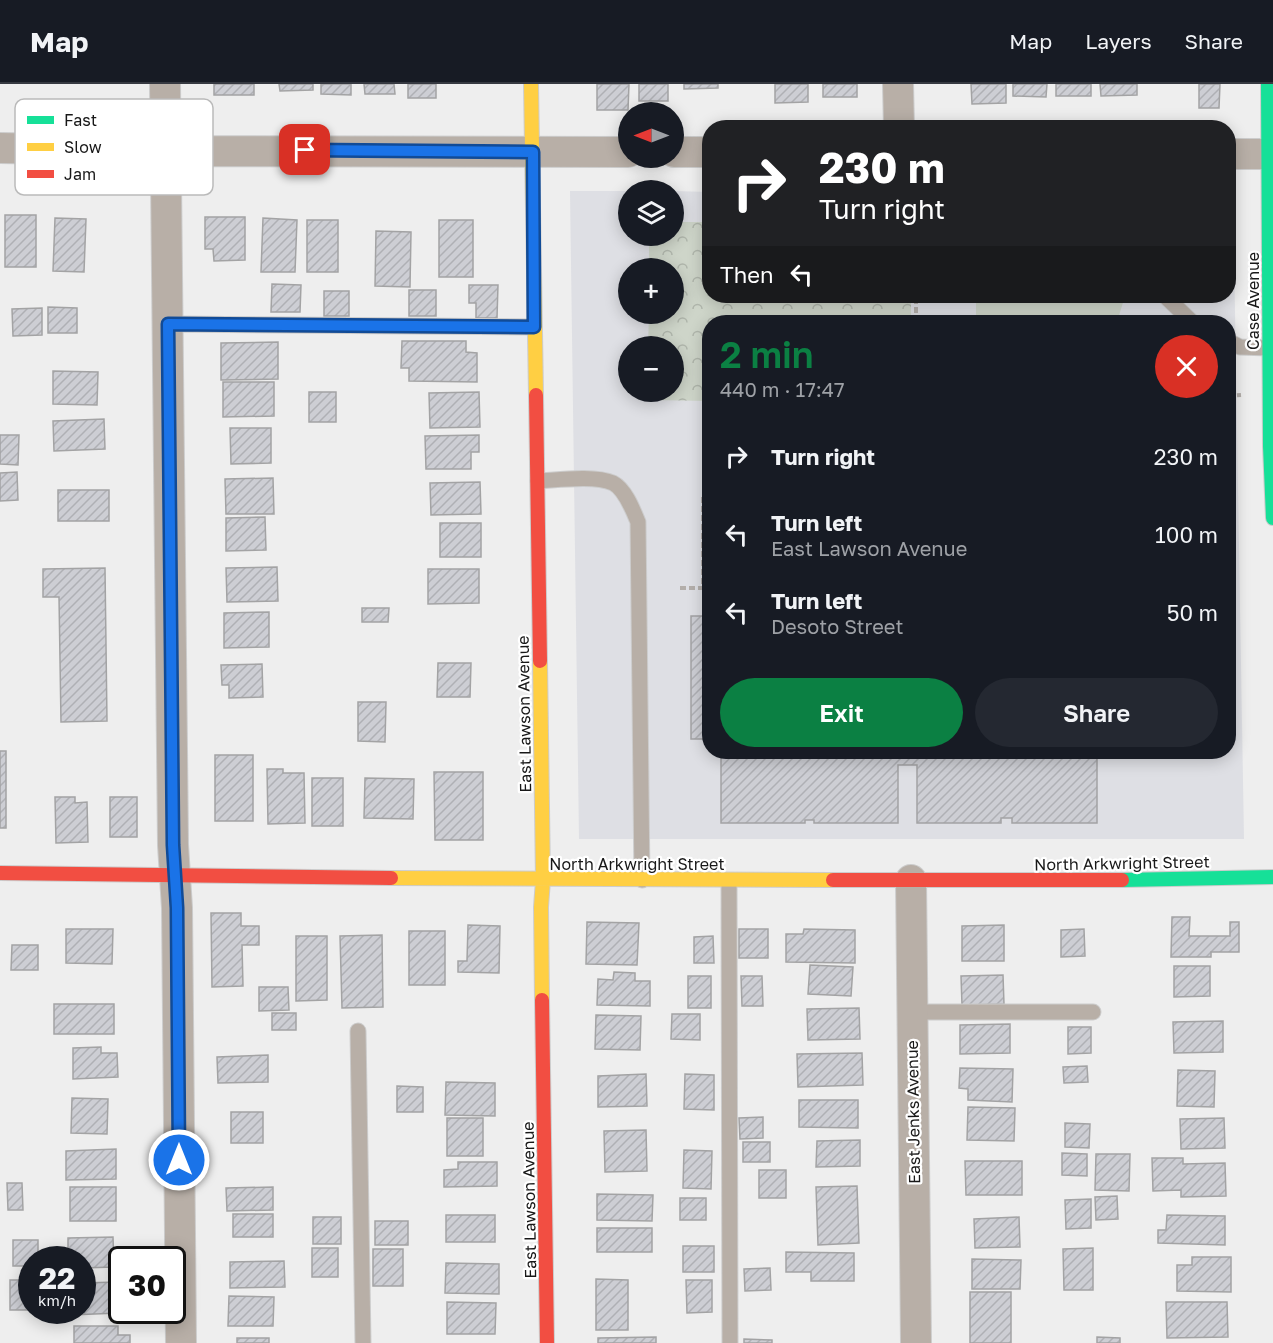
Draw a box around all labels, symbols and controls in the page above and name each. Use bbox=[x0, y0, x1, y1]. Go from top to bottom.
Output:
text: Map bbox=[30, 25, 88, 58]
text: Map bbox=[1009, 28, 1052, 54]
text: Layers bbox=[1085, 28, 1152, 54]
text: Share bbox=[1185, 28, 1243, 54]
legend bbox=[15, 99, 213, 195]
north arrow bbox=[618, 102, 684, 168]
map controls bbox=[618, 102, 684, 402]
text: Fast bbox=[64, 110, 97, 130]
pin bbox=[279, 124, 330, 175]
icon: arrive bbox=[288, 133, 321, 166]
text: Slow bbox=[64, 137, 102, 157]
text: 230 m bbox=[819, 142, 945, 192]
icon: right bbox=[720, 144, 798, 222]
text: Jam bbox=[64, 164, 96, 184]
button: layers bbox=[618, 180, 684, 246]
text: Turn right bbox=[819, 193, 945, 225]
street label: Case Avenue bbox=[1243, 252, 1263, 350]
button: + bbox=[618, 258, 684, 324]
icon: left bbox=[785, 258, 818, 291]
text: Then bbox=[720, 261, 773, 288]
text: 2 min bbox=[720, 333, 814, 376]
button: close bbox=[1155, 335, 1218, 398]
button: − bbox=[618, 336, 684, 402]
text: 440 m · 17:47 bbox=[720, 377, 845, 401]
icon: right bbox=[720, 440, 753, 473]
text: Turn right bbox=[771, 443, 875, 470]
text: 230 m bbox=[1154, 443, 1218, 470]
text: Turn left bbox=[771, 509, 862, 536]
icon: left bbox=[720, 518, 753, 551]
text: 100 m bbox=[1155, 521, 1218, 548]
text: East Lawson Avenue bbox=[771, 536, 967, 560]
text: Turn left bbox=[771, 587, 862, 614]
icon: left bbox=[720, 596, 753, 629]
text: 50 m bbox=[1167, 599, 1218, 626]
text: Desoto Street bbox=[771, 614, 903, 638]
street label: East Lawson Avenue bbox=[513, 635, 535, 793]
button: Exit bbox=[720, 678, 963, 747]
button: Share bbox=[975, 678, 1218, 747]
street label: North Arkwright Street bbox=[1034, 851, 1210, 875]
street label: North Arkwright Street bbox=[549, 854, 725, 874]
street label: East Jenks Avenue bbox=[902, 1040, 924, 1184]
street label: East Lawson Avenue bbox=[518, 1121, 540, 1279]
position arrow bbox=[147, 1128, 211, 1192]
speed limit sign: 30 bbox=[108, 1246, 186, 1324]
text: 22 bbox=[39, 1260, 75, 1296]
text: km/h bbox=[38, 1291, 76, 1309]

